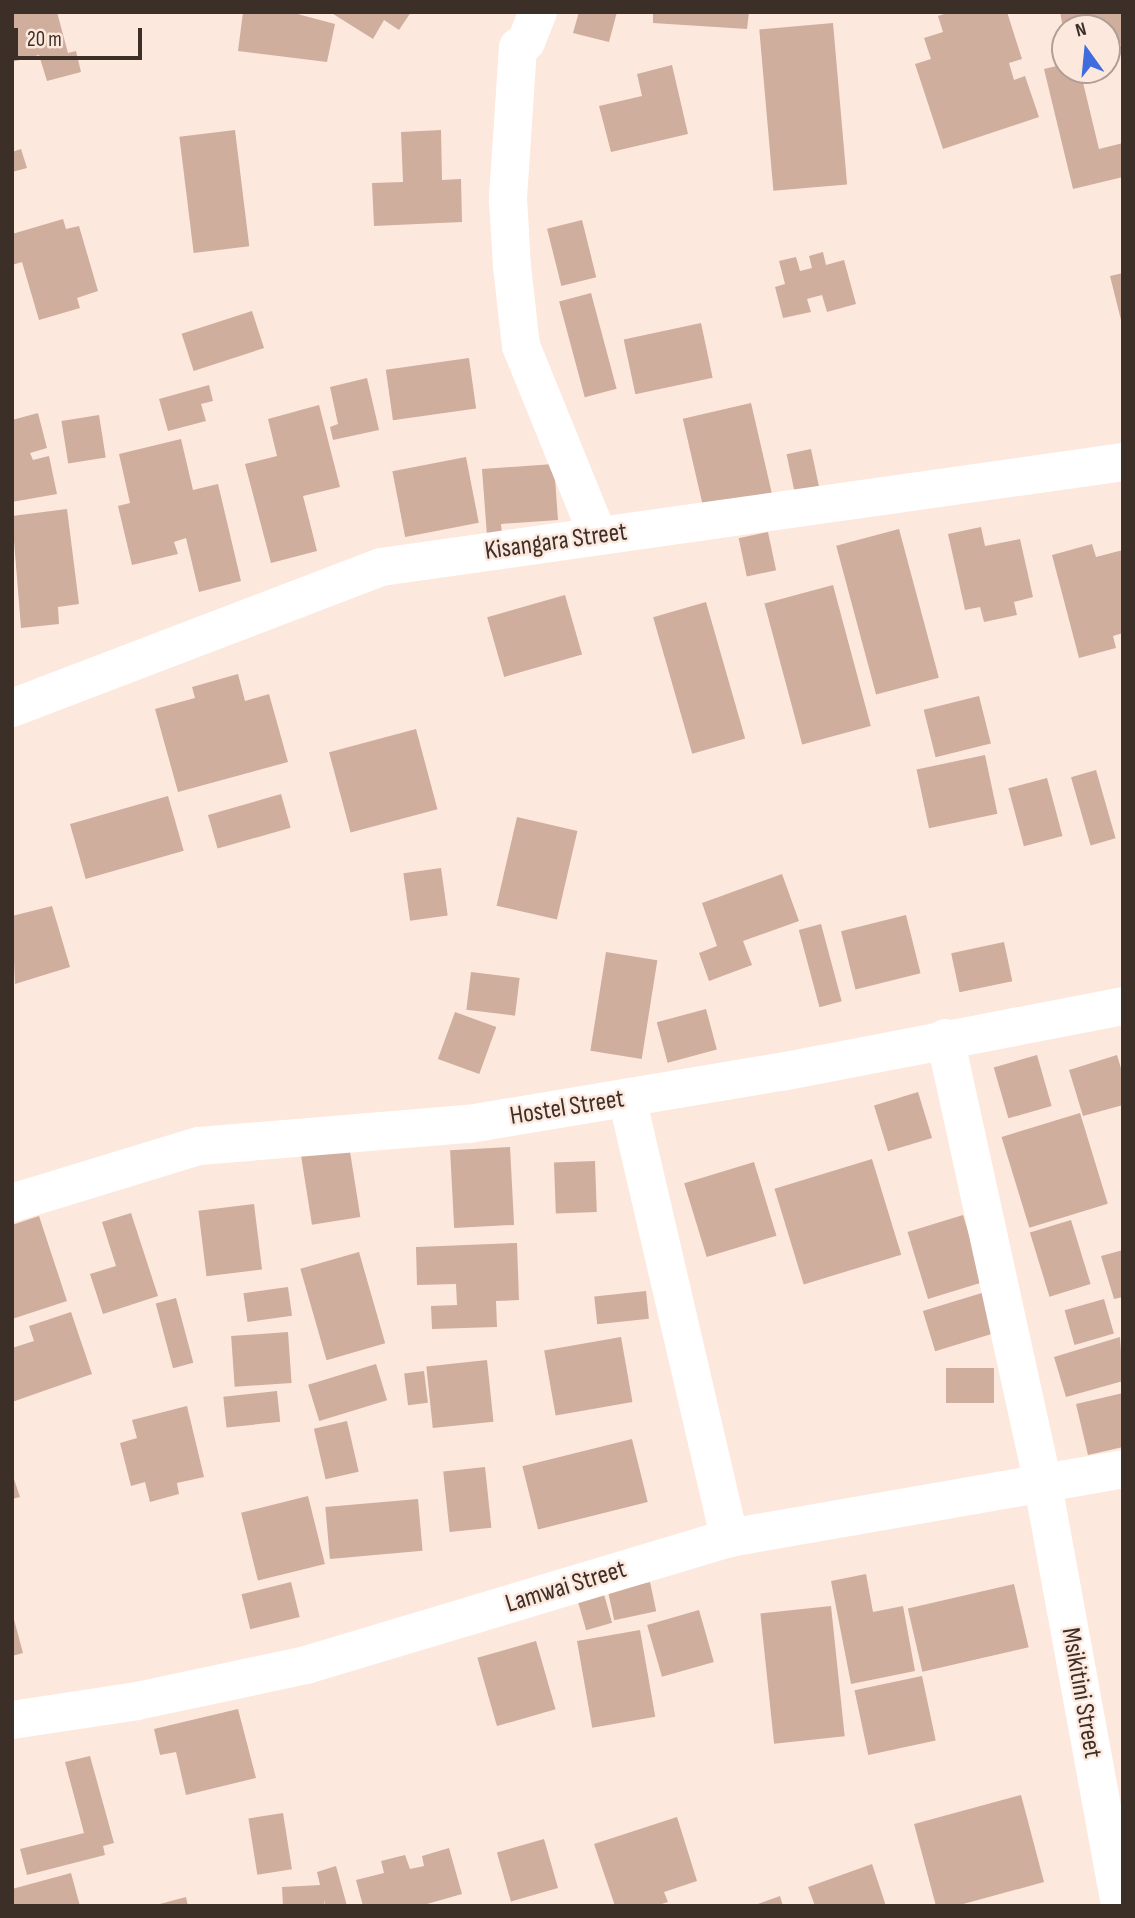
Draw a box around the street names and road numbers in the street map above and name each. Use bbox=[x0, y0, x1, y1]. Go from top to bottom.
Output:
street label: Kisangara Street bbox=[483, 517, 629, 567]
street label: Hostel Street bbox=[508, 1084, 626, 1132]
street label: Lamwai Street bbox=[502, 1554, 630, 1620]
street label: Msikitini Street bbox=[1054, 1625, 1108, 1761]

